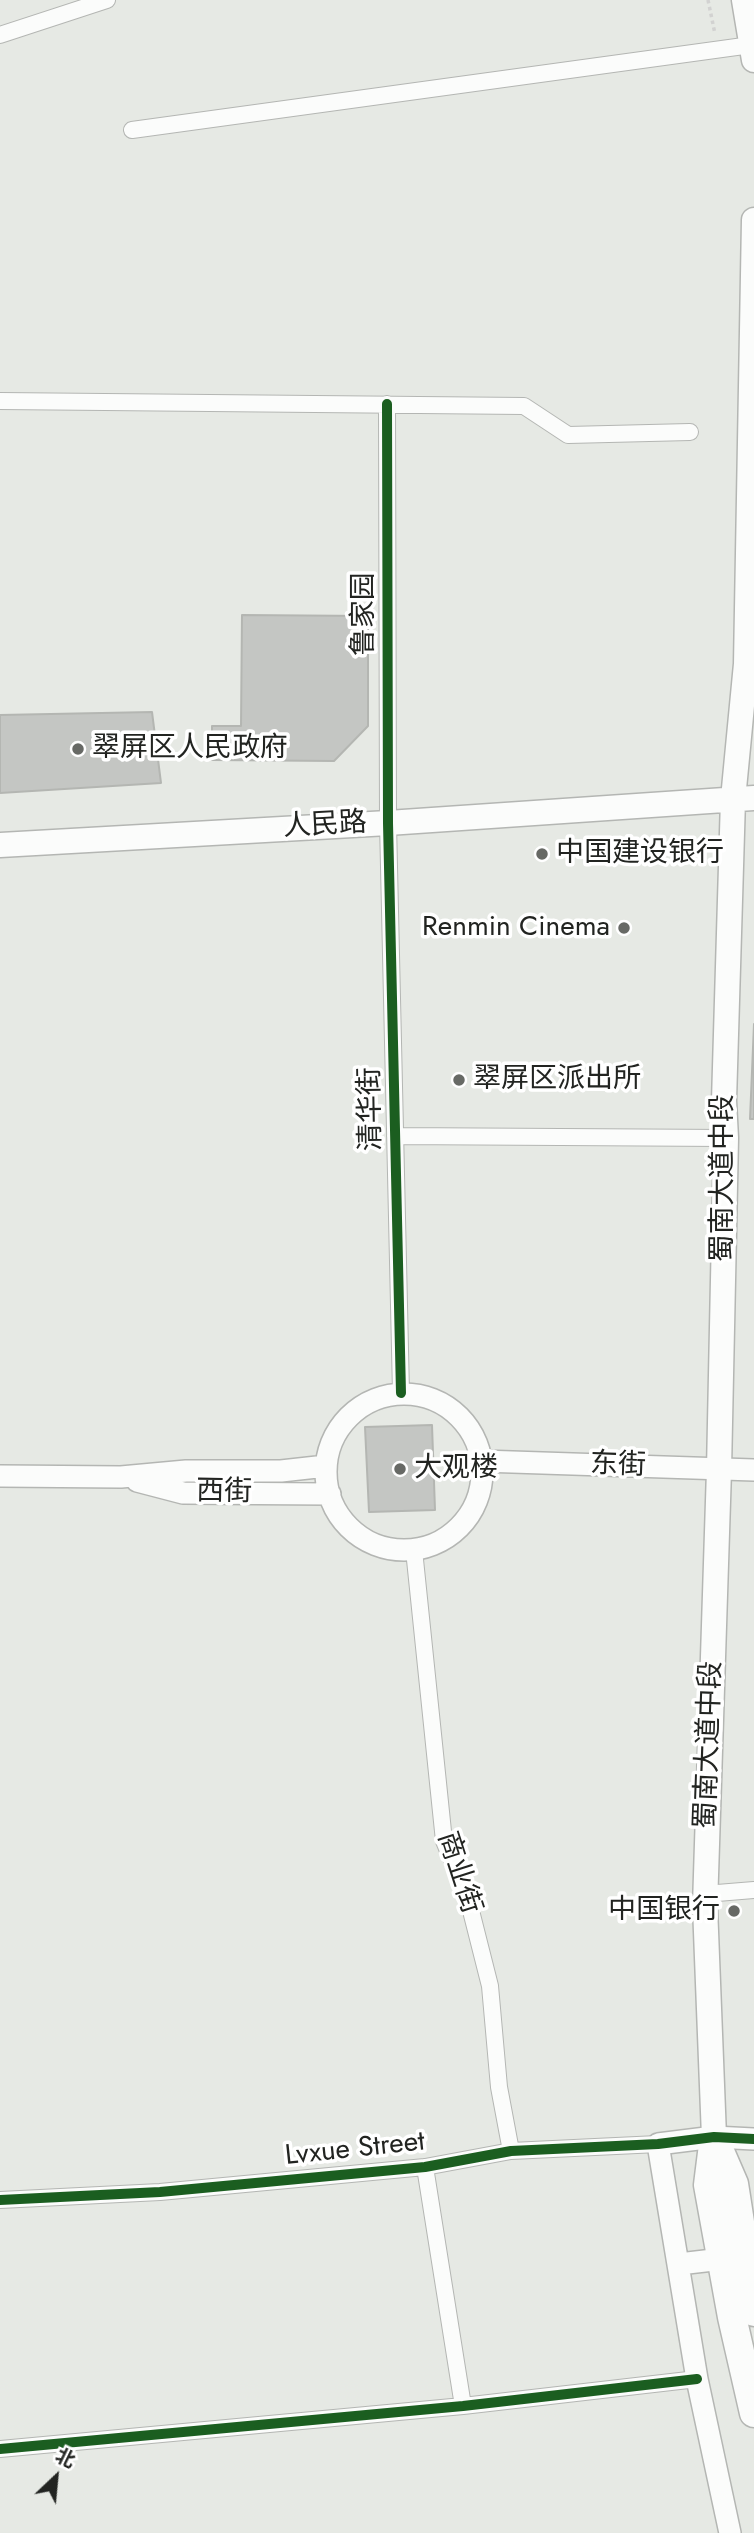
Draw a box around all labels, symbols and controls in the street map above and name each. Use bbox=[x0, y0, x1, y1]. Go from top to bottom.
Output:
street label: 鲁家园 bbox=[348, 572, 382, 656]
place label: 翠屏区人民政府 bbox=[92, 732, 288, 766]
marker: 翠屏区人民政府 bbox=[70, 741, 86, 757]
street label: 人民路 bbox=[282, 807, 368, 845]
place label: 中国建设银行 bbox=[556, 837, 724, 871]
marker: 中国建设银行 bbox=[534, 846, 550, 862]
place label: Renmin Cinema bbox=[422, 911, 610, 945]
marker: Renmin Cinema bbox=[616, 920, 632, 936]
place label: 翠屏区派出所 bbox=[473, 1063, 641, 1097]
street label: 清华街 bbox=[354, 1067, 390, 1151]
marker: 翠屏区派出所 bbox=[451, 1072, 467, 1088]
street label: 蜀南大道中段 bbox=[707, 1094, 741, 1262]
street label: 东街 bbox=[589, 1448, 647, 1484]
place label: 大观楼 bbox=[414, 1452, 498, 1486]
marker: 大观楼 bbox=[392, 1461, 408, 1477]
street label: 西街 bbox=[196, 1476, 252, 1510]
street label: 蜀南大道中段 bbox=[690, 1660, 730, 1830]
street label: 商业街 bbox=[429, 1828, 487, 1918]
place label: 中国银行 bbox=[608, 1894, 720, 1928]
marker: 中国银行 bbox=[726, 1903, 742, 1919]
street label: Lvxue Street bbox=[284, 2126, 426, 2174]
text: 北 bbox=[51, 2441, 80, 2474]
north arrow bbox=[21, 2442, 91, 2512]

